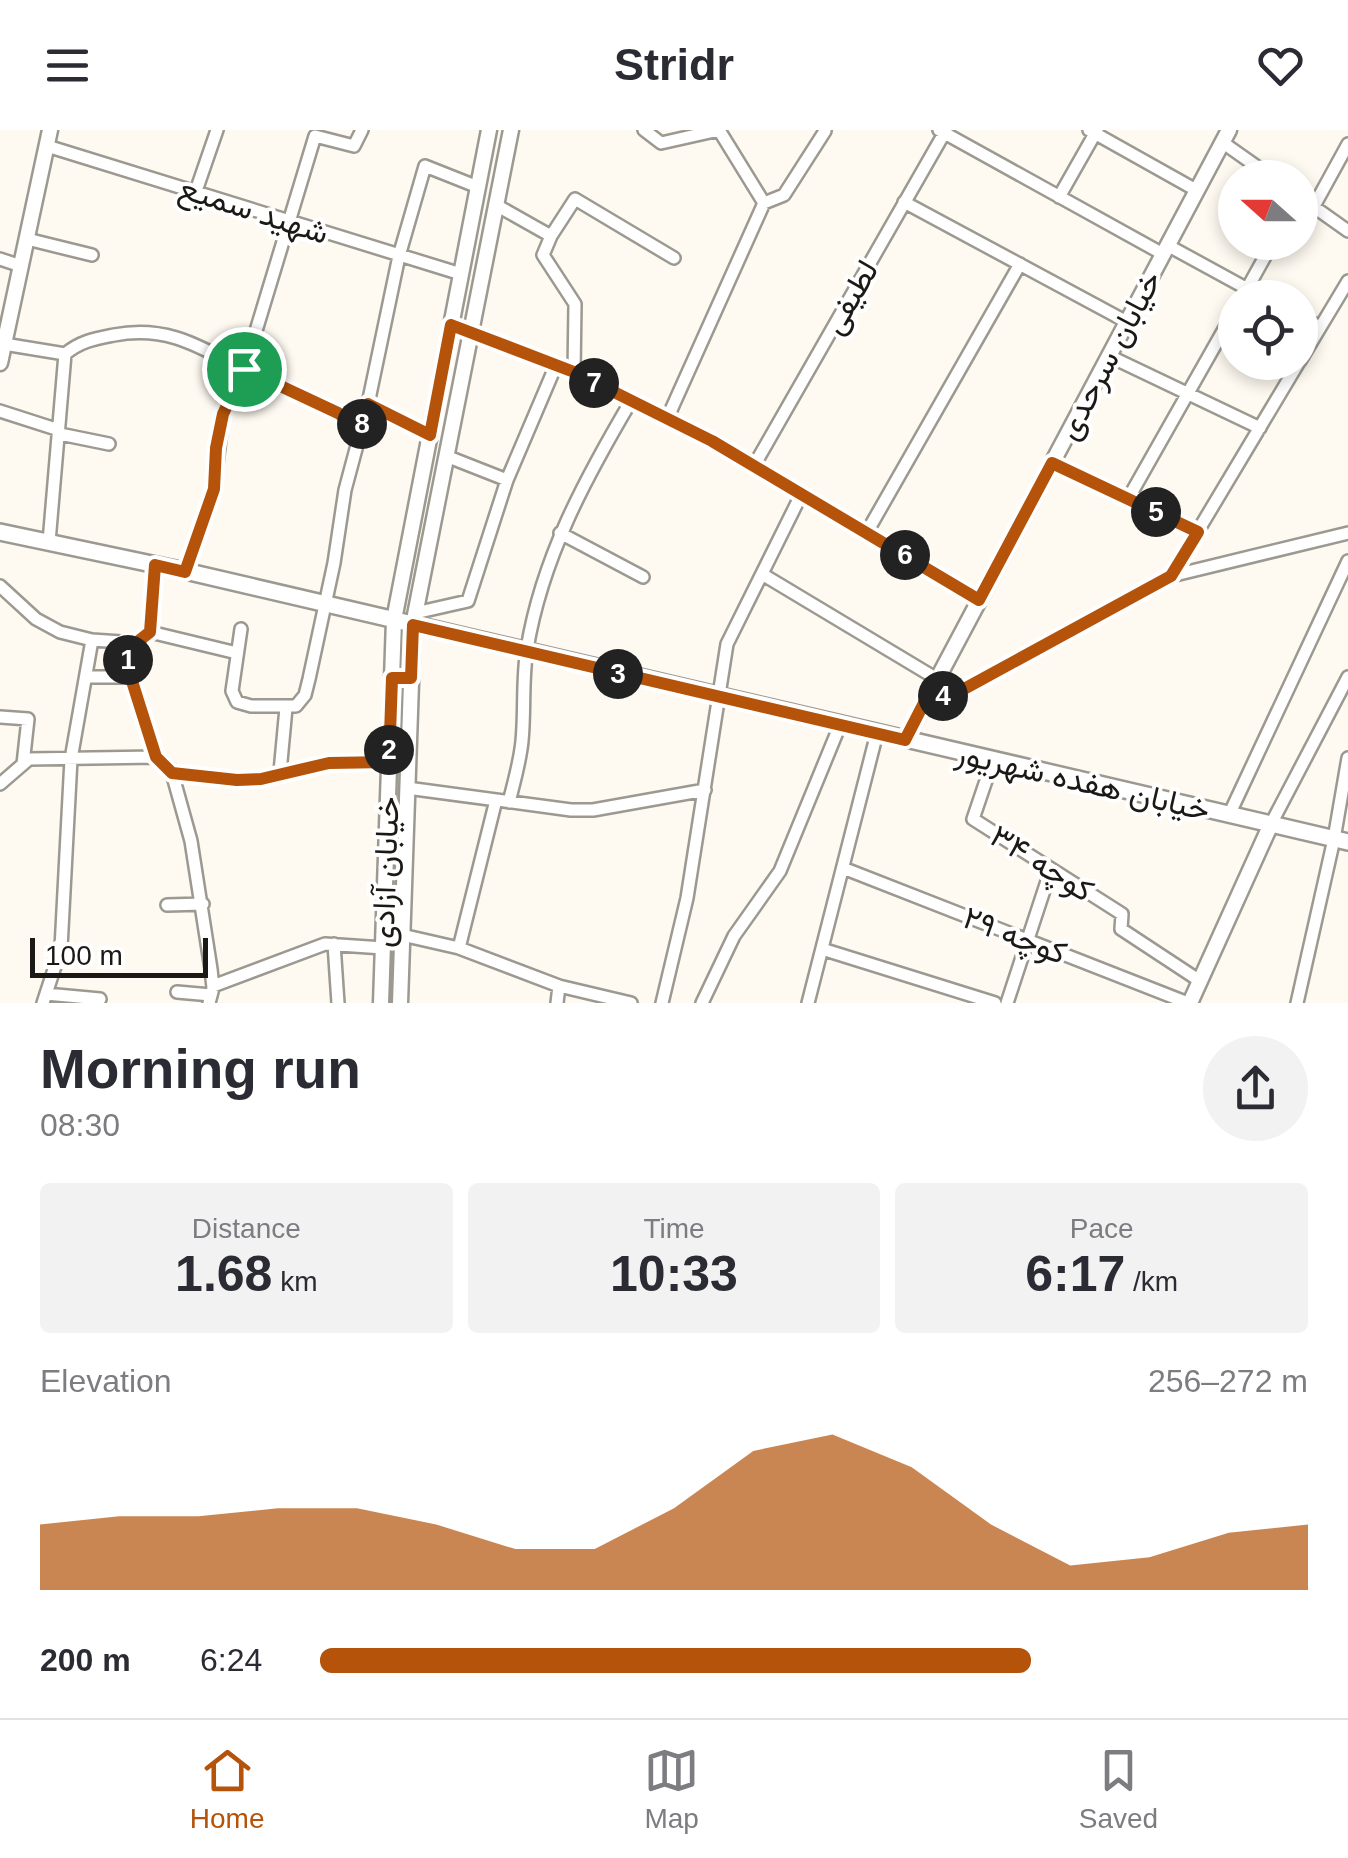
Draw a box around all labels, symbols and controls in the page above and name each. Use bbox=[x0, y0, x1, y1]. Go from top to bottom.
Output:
icon: menu bbox=[40, 38, 95, 93]
icon: heart bbox=[1253, 38, 1308, 93]
text: Stridr bbox=[614, 39, 734, 90]
north arrow bbox=[1218, 160, 1318, 260]
map controls bbox=[1218, 160, 1318, 380]
street label: شهید سمیع bbox=[174, 169, 333, 255]
street label: لطیفی bbox=[815, 254, 886, 341]
street label: خیابان سرحدی bbox=[1049, 264, 1170, 446]
button: locate bbox=[1218, 280, 1318, 380]
pin bbox=[202, 327, 287, 412]
icon: arrive bbox=[217, 342, 272, 397]
pin: 7 bbox=[569, 358, 619, 408]
text: 7 bbox=[586, 367, 602, 398]
pin: 8 bbox=[337, 399, 387, 449]
text: 8 bbox=[354, 408, 370, 439]
pin: 5 bbox=[1131, 487, 1181, 537]
text: 5 bbox=[1148, 496, 1164, 527]
pin: 6 bbox=[880, 530, 930, 580]
text: 6 bbox=[897, 539, 913, 570]
pin: 1 bbox=[103, 635, 153, 685]
text: 1 bbox=[120, 644, 136, 675]
pin: 3 bbox=[593, 649, 643, 699]
text: 3 bbox=[610, 658, 626, 689]
pin: 4 bbox=[918, 671, 968, 721]
text: 4 bbox=[935, 680, 951, 711]
pin: 2 bbox=[364, 725, 414, 775]
text: 2 bbox=[381, 734, 397, 765]
street label: خیابان هفده شهریور bbox=[951, 734, 1213, 830]
street label: خیابان آزادی bbox=[364, 796, 408, 948]
street label: کوچه ۳۴ bbox=[982, 817, 1100, 912]
street label: کوچه ۲۹ bbox=[957, 899, 1072, 975]
scale bar bbox=[30, 933, 208, 978]
text: 100 m bbox=[45, 940, 123, 971]
button: share bbox=[1203, 1036, 1308, 1141]
text: Morning run bbox=[40, 1038, 361, 1100]
text: 08:30 bbox=[40, 1107, 120, 1143]
text: Distance bbox=[192, 1213, 301, 1244]
text: Time bbox=[643, 1213, 705, 1244]
text: Pace bbox=[1070, 1213, 1134, 1244]
text: 1.68 bbox=[175, 1246, 272, 1302]
text: 10:33 bbox=[610, 1246, 738, 1302]
text: 6:17 bbox=[1025, 1246, 1125, 1302]
text: km bbox=[272, 1266, 318, 1297]
text: /km bbox=[1125, 1266, 1178, 1297]
text: Elevation bbox=[40, 1363, 172, 1399]
text: 256–272 m bbox=[1148, 1363, 1308, 1399]
text: 200 m bbox=[40, 1642, 131, 1678]
text: 6:24 bbox=[200, 1642, 262, 1678]
tab: Home bbox=[190, 1743, 265, 1835]
tab: Map bbox=[644, 1743, 699, 1835]
tab: Saved bbox=[1079, 1743, 1158, 1835]

